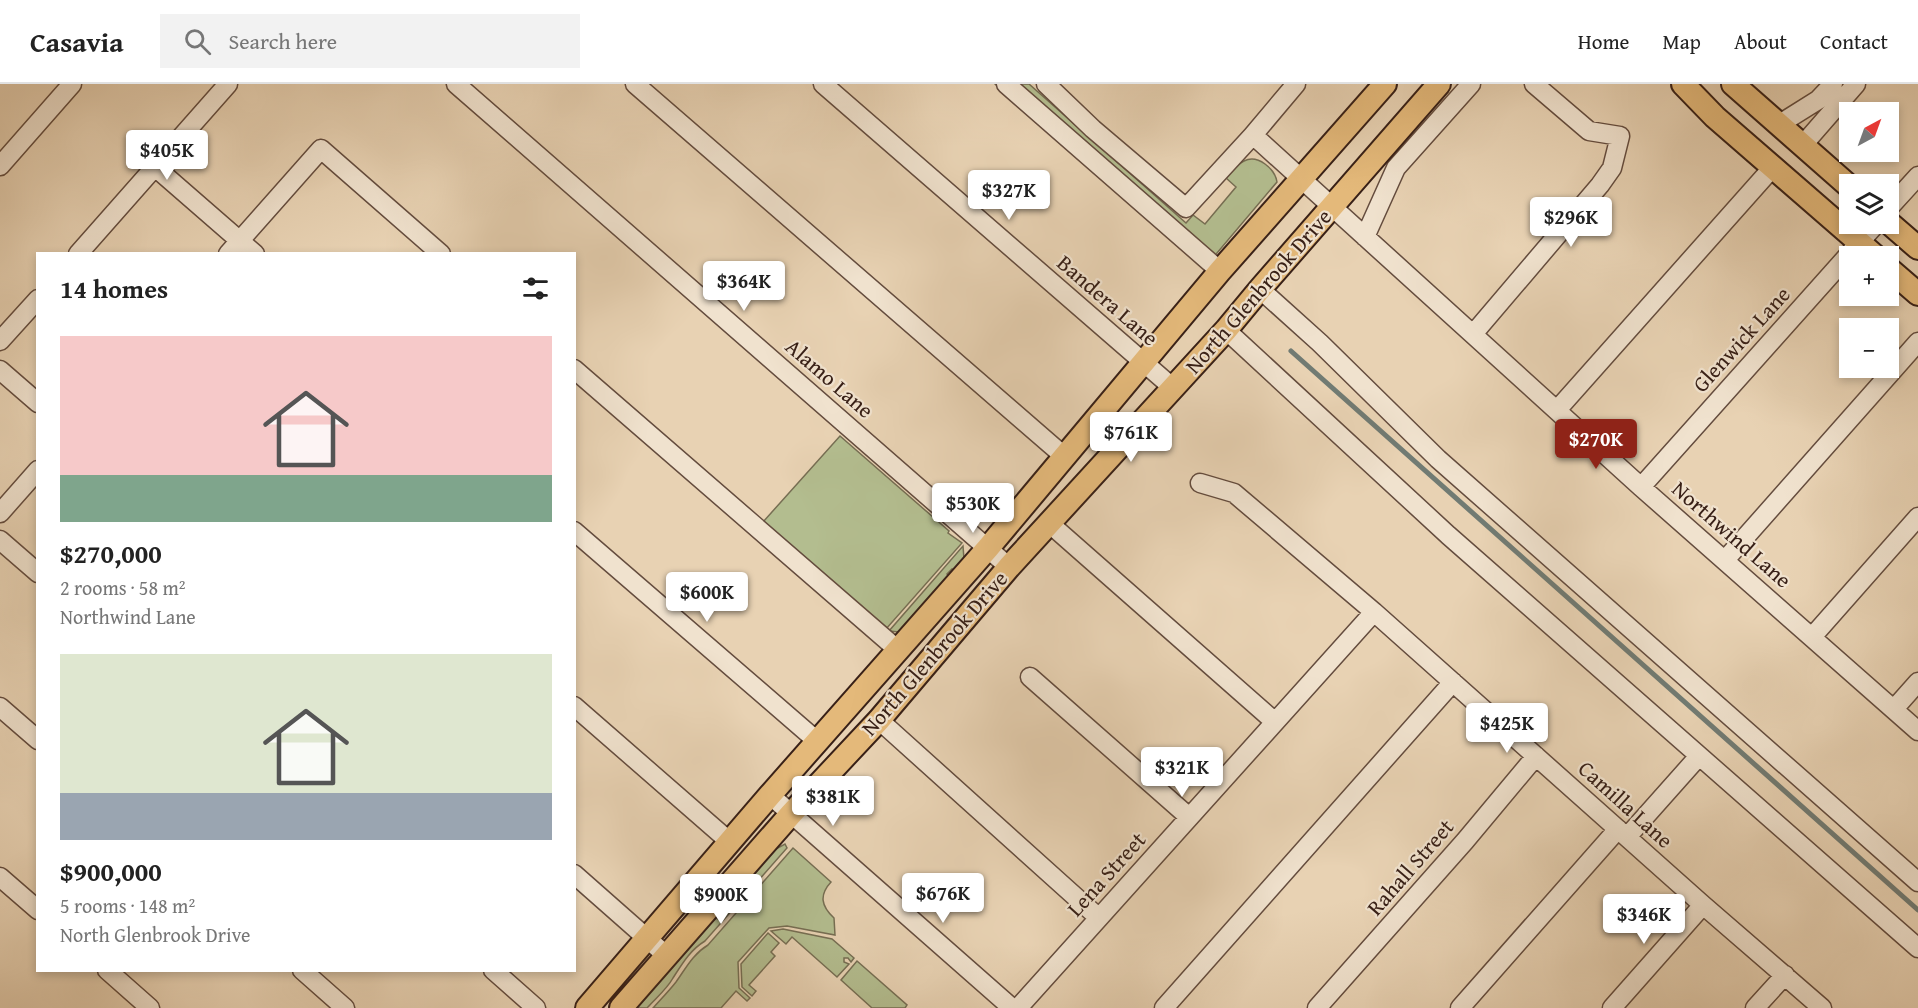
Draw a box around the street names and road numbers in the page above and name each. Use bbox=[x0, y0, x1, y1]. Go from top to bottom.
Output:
street label: North Glenbrook Drive bbox=[1177, 201, 1339, 381]
street label: Bandera Lane bbox=[1050, 247, 1166, 353]
street label: Glenwick Lane bbox=[1685, 279, 1797, 399]
street label: Alamo Lane bbox=[779, 331, 881, 425]
street label: Northwind Lane bbox=[1665, 473, 1799, 595]
street label: North Glenbrook Drive bbox=[853, 563, 1015, 743]
street label: Camilla Lane bbox=[1571, 753, 1681, 855]
street label: Rahall Street bbox=[1359, 812, 1461, 922]
street label: Lena Street bbox=[1059, 824, 1153, 923]

